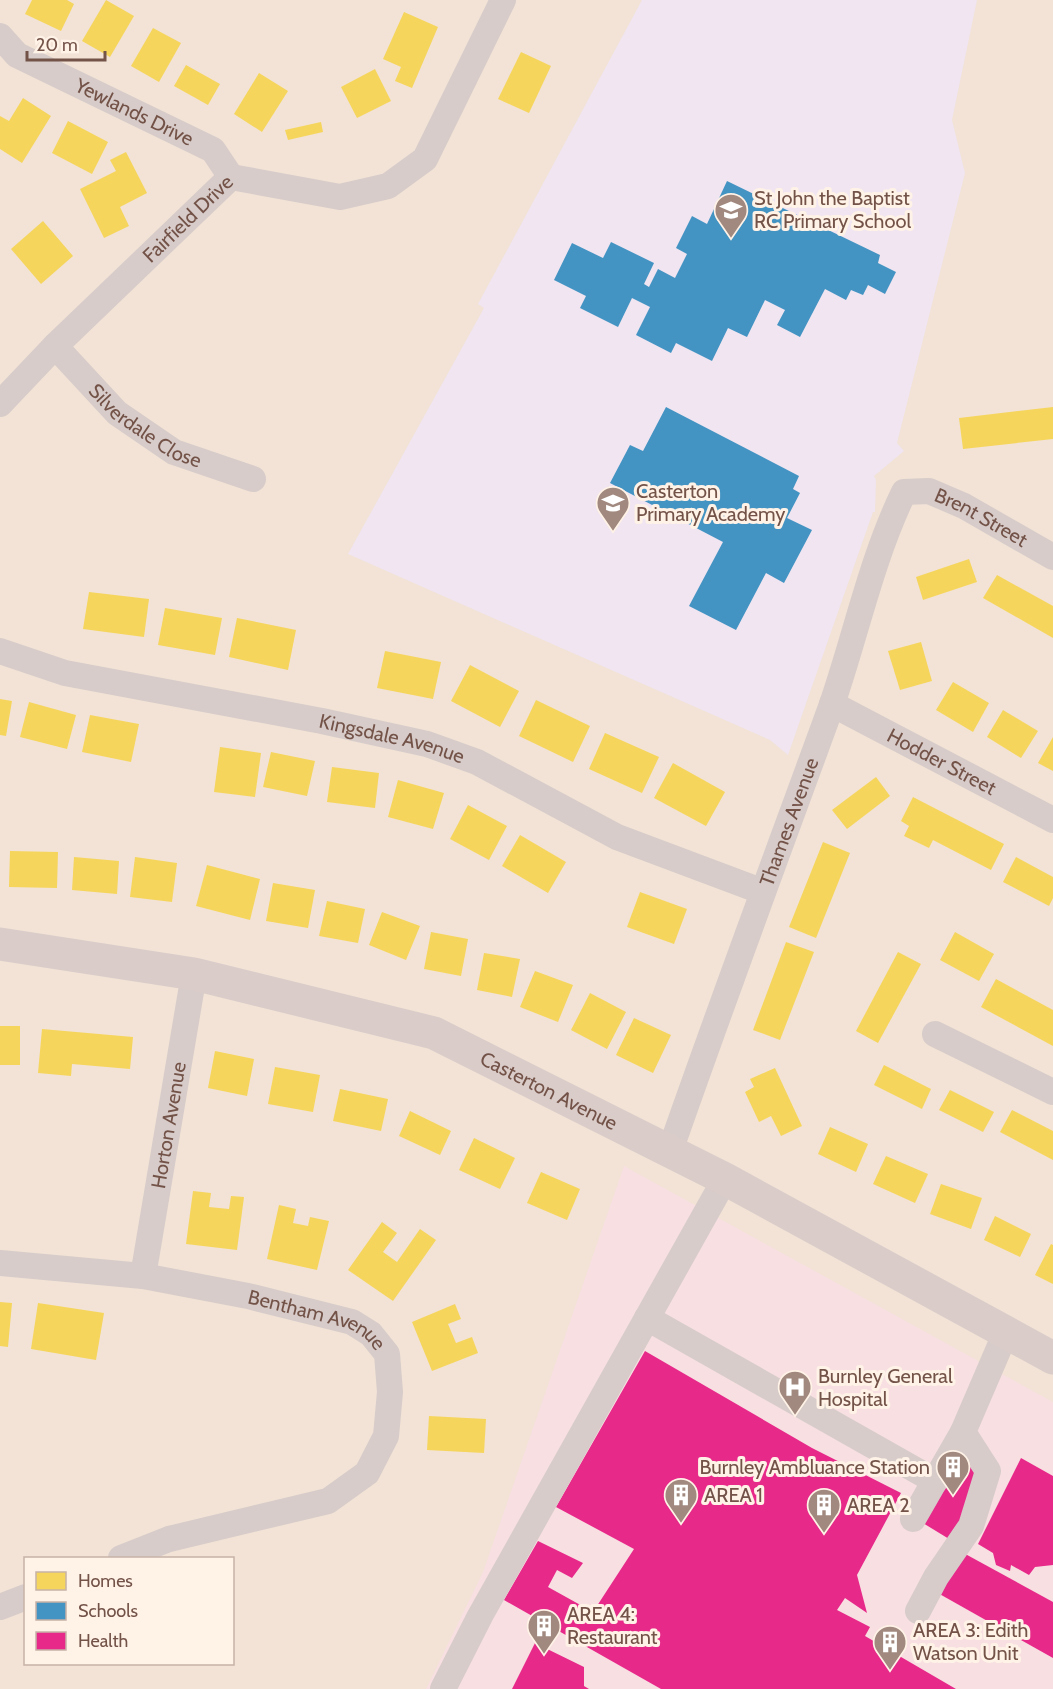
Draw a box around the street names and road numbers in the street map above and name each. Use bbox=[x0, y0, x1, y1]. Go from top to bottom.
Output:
street label: Yewlands Drive bbox=[70, 73, 198, 151]
street label: Fairfield Drive bbox=[138, 170, 238, 267]
street label: Silverdale Close bbox=[84, 379, 205, 472]
street label: Brent Street bbox=[931, 483, 1032, 552]
street label: Kingsdale Avenue bbox=[317, 709, 468, 768]
street label: Hodder Street bbox=[883, 723, 1001, 800]
street label: Thames Avenue bbox=[754, 754, 823, 889]
street label: Casterton Avenue bbox=[476, 1046, 621, 1135]
street label: Horton Avenue bbox=[146, 1060, 191, 1190]
street label: Bentham Avenue bbox=[246, 1284, 391, 1355]

